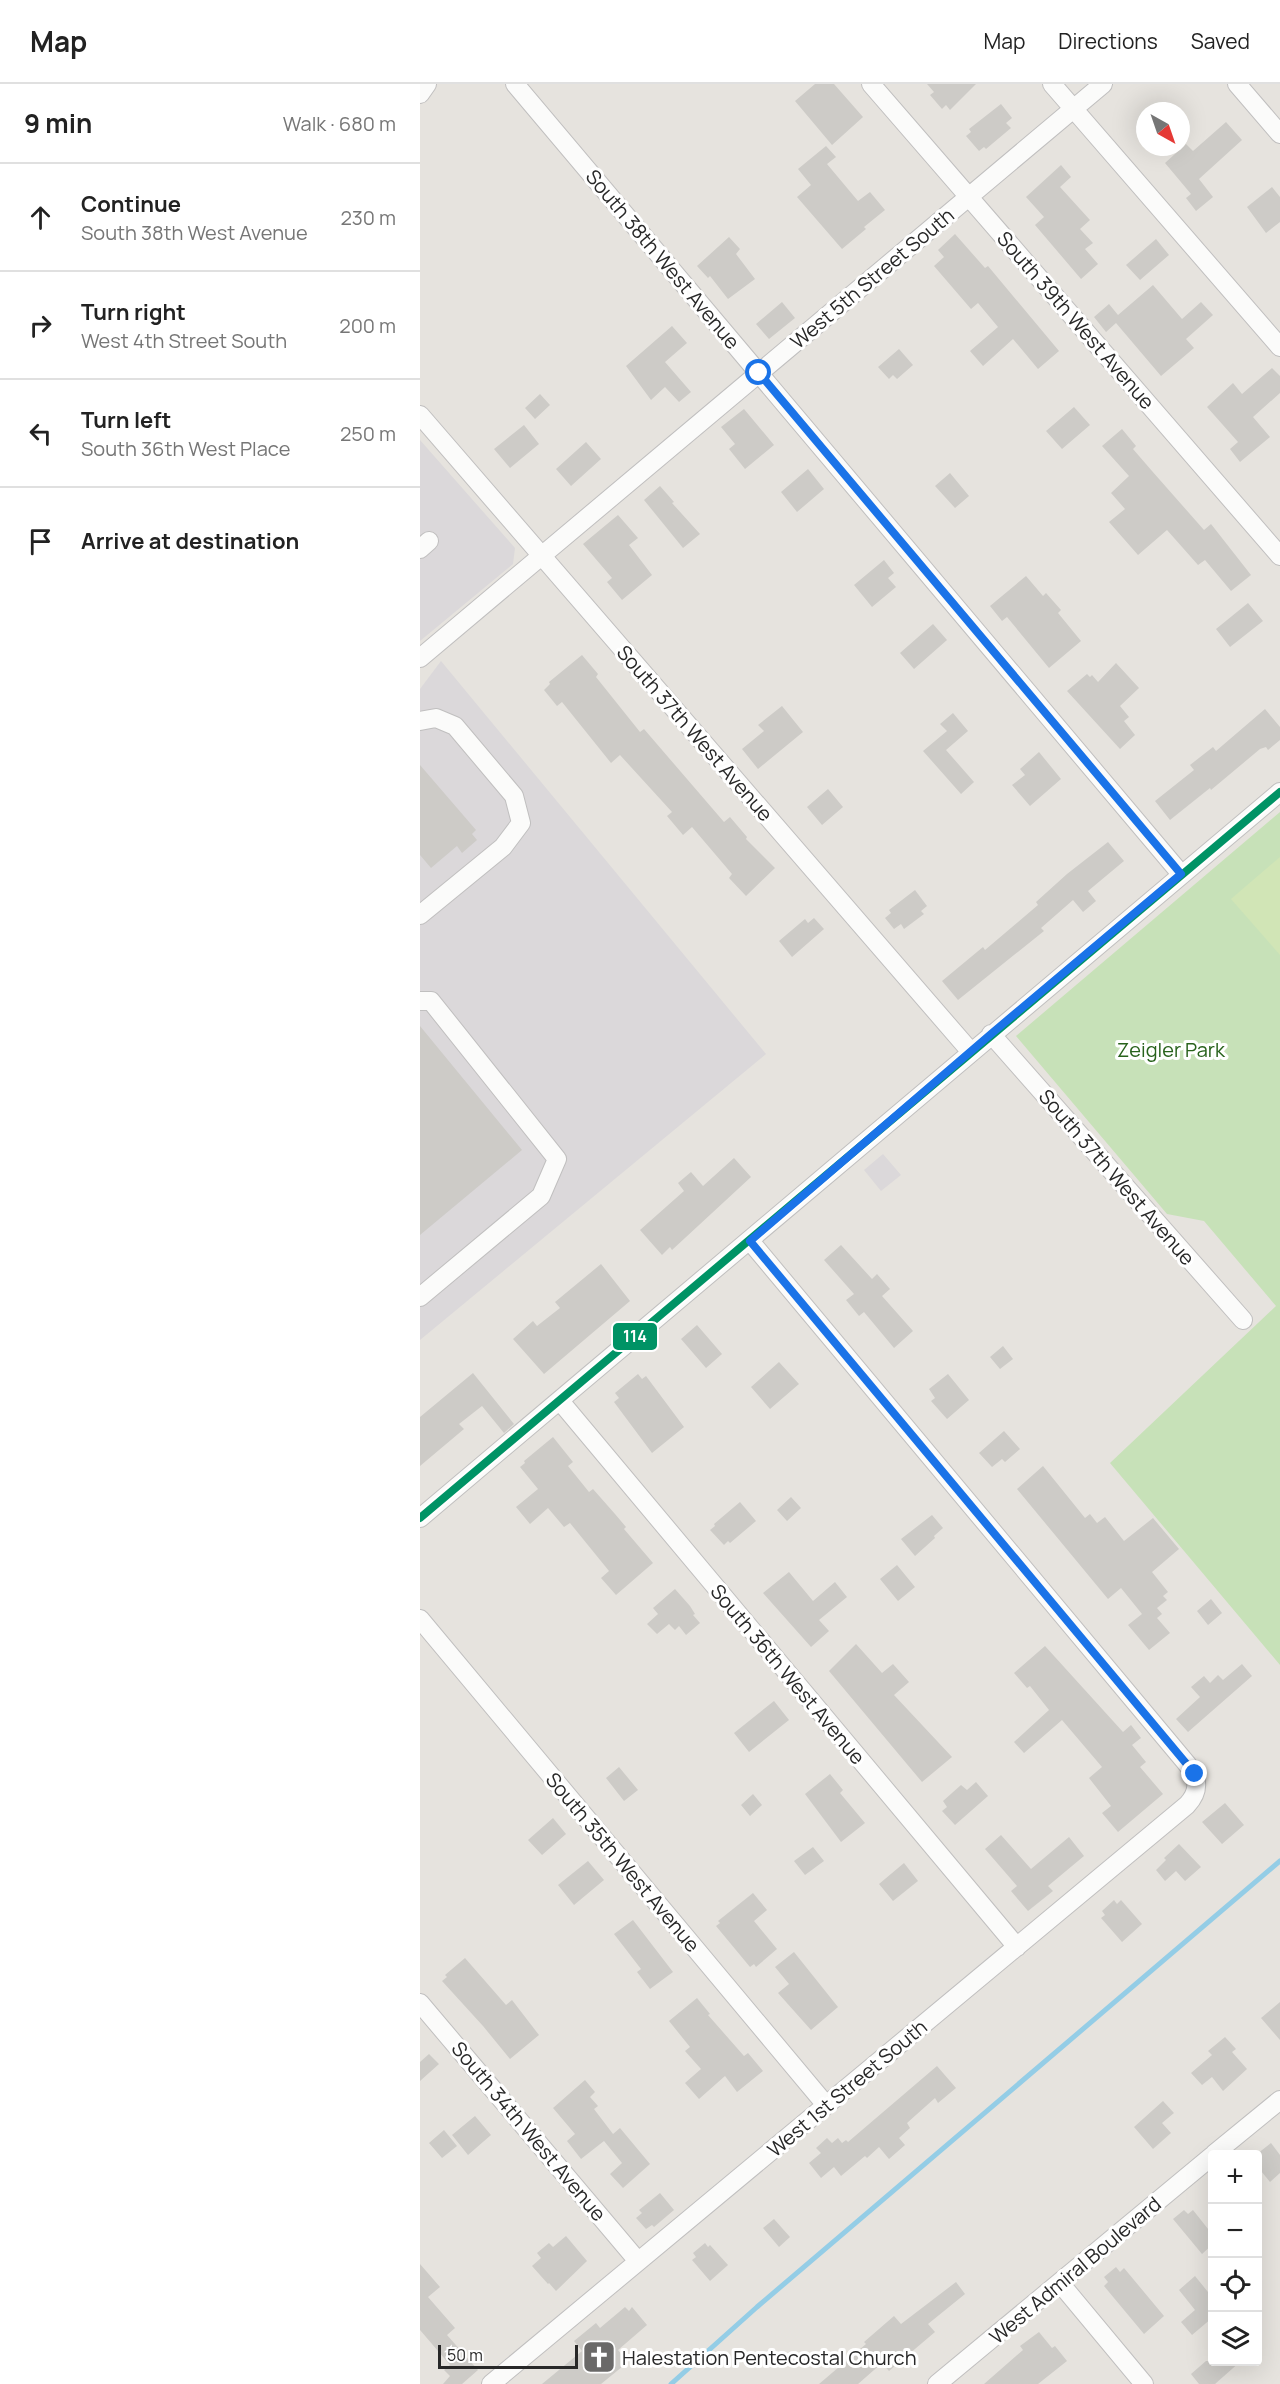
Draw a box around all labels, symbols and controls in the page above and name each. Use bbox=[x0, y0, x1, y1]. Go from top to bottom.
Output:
text: Map bbox=[30, 22, 87, 60]
text: Map bbox=[984, 27, 1025, 55]
text: Directions bbox=[1058, 27, 1158, 55]
text: Saved bbox=[1191, 27, 1250, 55]
north arrow bbox=[1136, 102, 1190, 156]
text: 9 min bbox=[24, 105, 92, 141]
text: Walk · 680 m bbox=[283, 110, 396, 137]
street label: South 38th West Avenue bbox=[580, 164, 746, 354]
text: Continue bbox=[81, 189, 181, 219]
icon: ahead bbox=[24, 201, 57, 234]
street label: West 5th Street South bbox=[784, 202, 960, 354]
text: 230 m bbox=[340, 204, 396, 231]
text: South 38th West Avenue bbox=[81, 219, 308, 246]
street label: South 39th West Avenue bbox=[991, 225, 1161, 415]
text: Turn right bbox=[81, 297, 186, 327]
icon: right bbox=[24, 309, 57, 342]
text: 200 m bbox=[339, 312, 396, 339]
text: West 4th Street South bbox=[81, 327, 287, 354]
route start bbox=[745, 359, 771, 385]
text: Turn left bbox=[81, 405, 171, 435]
icon: left bbox=[24, 417, 57, 450]
text: 250 m bbox=[340, 420, 396, 447]
text: South 36th West Place bbox=[81, 435, 290, 462]
icon: arrive bbox=[24, 525, 57, 558]
text: Arrive at destination bbox=[81, 526, 299, 556]
street label: South 37th West Avenue bbox=[611, 639, 779, 827]
park label: Zeigler Park bbox=[1117, 1036, 1226, 1063]
street label: South 37th West Avenue bbox=[1033, 1083, 1201, 1271]
line badge: 114 bbox=[612, 1322, 658, 1351]
text: 114 bbox=[623, 1325, 647, 1347]
street label: South 36th West Avenue bbox=[705, 1578, 871, 1770]
route end bbox=[1181, 1760, 1207, 1786]
street label: South 35th West Avenue bbox=[540, 1767, 706, 1957]
street label: West 1st Street South bbox=[761, 2013, 933, 2163]
street label: South 34th West Avenue bbox=[446, 2035, 612, 2227]
map controls bbox=[1208, 2150, 1262, 2366]
button: + bbox=[1208, 2150, 1262, 2204]
street label: West Admiral Boulevard bbox=[984, 2190, 1166, 2350]
button: − bbox=[1208, 2204, 1262, 2258]
button: locate bbox=[1208, 2258, 1262, 2312]
button: layers bbox=[1208, 2312, 1262, 2366]
church icon: Halestation Pentecostal Church bbox=[581, 2339, 617, 2375]
scale bar bbox=[438, 2342, 578, 2370]
text: 50 m bbox=[447, 2344, 483, 2366]
place label: Halestation Pentecostal Church bbox=[622, 2344, 917, 2371]

